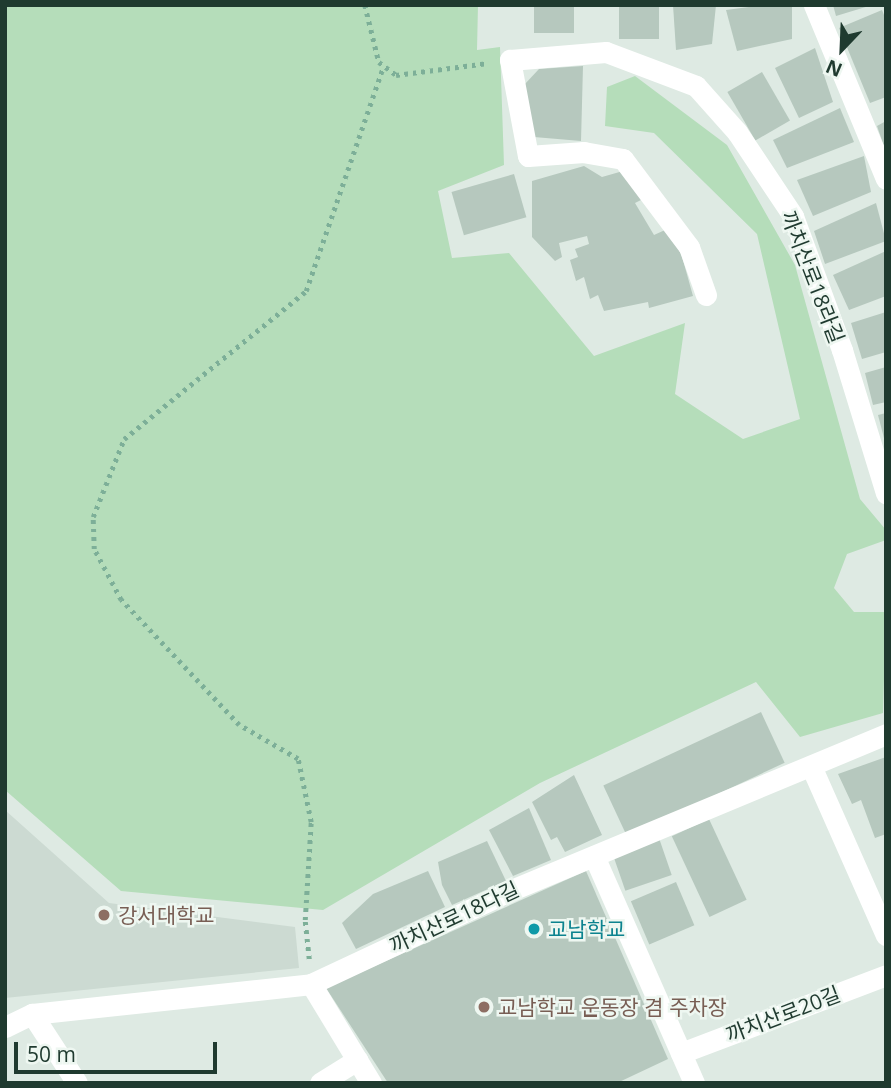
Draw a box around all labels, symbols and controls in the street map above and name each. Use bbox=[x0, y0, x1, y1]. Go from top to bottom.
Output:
north arrow bbox=[807, 14, 877, 84]
text: N bbox=[822, 53, 846, 83]
street label: 까치산로18라길 bbox=[776, 207, 850, 347]
street label: 까치산로18다길 bbox=[385, 876, 523, 958]
place label: 강서대학교 bbox=[118, 902, 215, 928]
marker: 강서대학교 bbox=[96, 907, 112, 923]
place label: 교남학교 bbox=[548, 916, 625, 942]
marker: 교남학교 bbox=[526, 921, 542, 937]
street label: 까치산로20길 bbox=[722, 981, 844, 1047]
place label: 교남학교 운동장 겸 주차장 bbox=[498, 994, 727, 1020]
marker: 교남학교 운동장 겸 주차장 bbox=[476, 999, 492, 1015]
scale bar bbox=[18, 1028, 220, 1072]
text: 50 m bbox=[27, 1040, 76, 1068]

